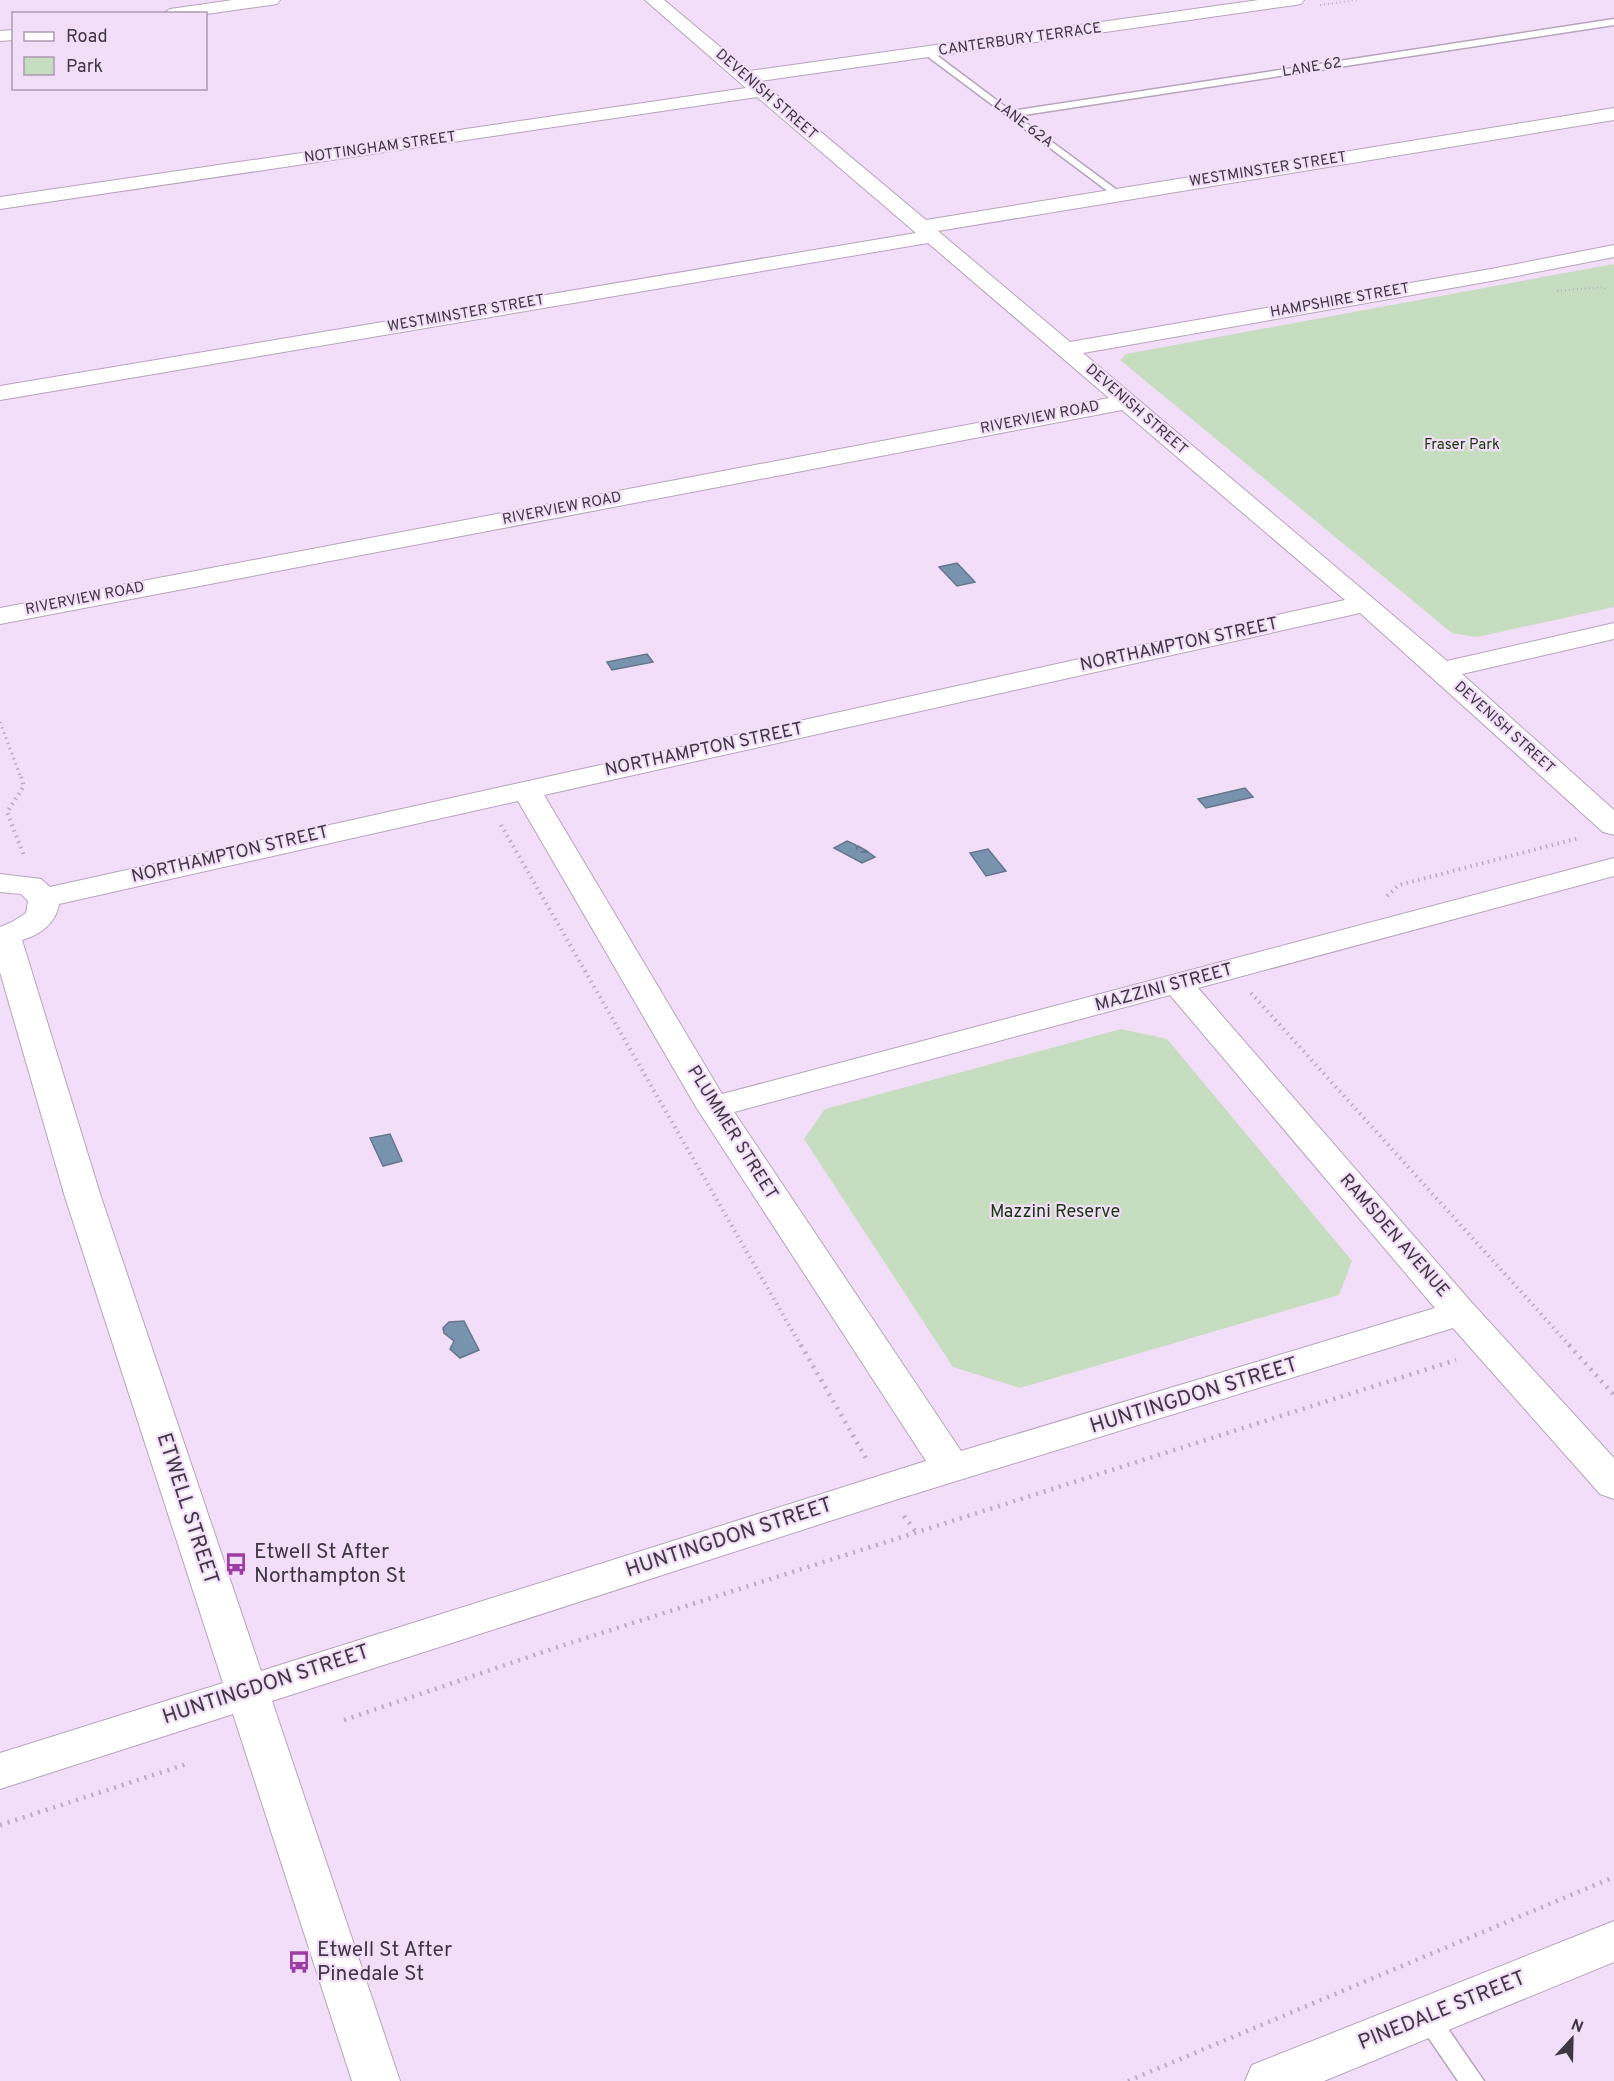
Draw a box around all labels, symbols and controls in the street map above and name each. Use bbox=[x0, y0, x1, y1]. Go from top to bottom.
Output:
legend bbox=[12, 12, 207, 90]
street label: CANTERBURY TERRACE bbox=[937, 19, 1103, 61]
text: Road bbox=[66, 26, 108, 49]
street label: DEVENISH STREET bbox=[711, 45, 821, 145]
street label: LANE 62 bbox=[1281, 54, 1343, 82]
text: Park bbox=[66, 56, 103, 79]
street label: LANE 62A bbox=[989, 95, 1057, 153]
street label: NOTTINGHAM STREET bbox=[303, 128, 457, 168]
street label: WESTMINSTER STREET bbox=[1188, 148, 1348, 192]
street label: HAMPSHIRE STREET bbox=[1269, 279, 1411, 323]
street label: WESTMINSTER STREET bbox=[386, 291, 546, 337]
street label: DEVENISH STREET bbox=[1081, 360, 1191, 460]
street label: RIVERVIEW ROAD bbox=[979, 397, 1101, 439]
park label: Fraser Park bbox=[1424, 436, 1500, 455]
street label: RIVERVIEW ROAD bbox=[501, 488, 623, 530]
street label: RIVERVIEW ROAD bbox=[24, 578, 146, 620]
street label: NORTHAMPTON STREET bbox=[1078, 613, 1280, 677]
street label: DEVENISH STREET bbox=[1450, 678, 1558, 778]
street label: NORTHAMPTON STREET bbox=[603, 718, 805, 782]
street label: NORTHAMPTON STREET bbox=[129, 821, 331, 889]
street label: MAZZINI STREET bbox=[1093, 959, 1235, 1017]
street label: PLUMMER STREET bbox=[681, 1062, 783, 1204]
street label: RAMSDEN AVENUE bbox=[1334, 1169, 1454, 1303]
park label: Mazzini Reserve bbox=[990, 1201, 1120, 1224]
street label: HUNTINGDON STREET bbox=[1087, 1351, 1301, 1441]
street label: ETWELL STREET bbox=[150, 1430, 224, 1588]
street label: HUNTINGDON STREET bbox=[622, 1492, 836, 1584]
place label: Etwell St After Northampton St bbox=[254, 1539, 406, 1590]
bus stop icon: Etwell St After Northampton St bbox=[223, 1551, 249, 1577]
street label: HUNTINGDON STREET bbox=[159, 1639, 373, 1731]
place label: Etwell St After Pinedale St bbox=[317, 1937, 452, 1988]
bus stop icon: Etwell St After Pinedale St bbox=[286, 1949, 312, 1975]
street label: PINEDALE STREET bbox=[1354, 1965, 1530, 2057]
north arrow bbox=[1542, 2009, 1602, 2069]
text: N bbox=[1568, 2016, 1586, 2038]

